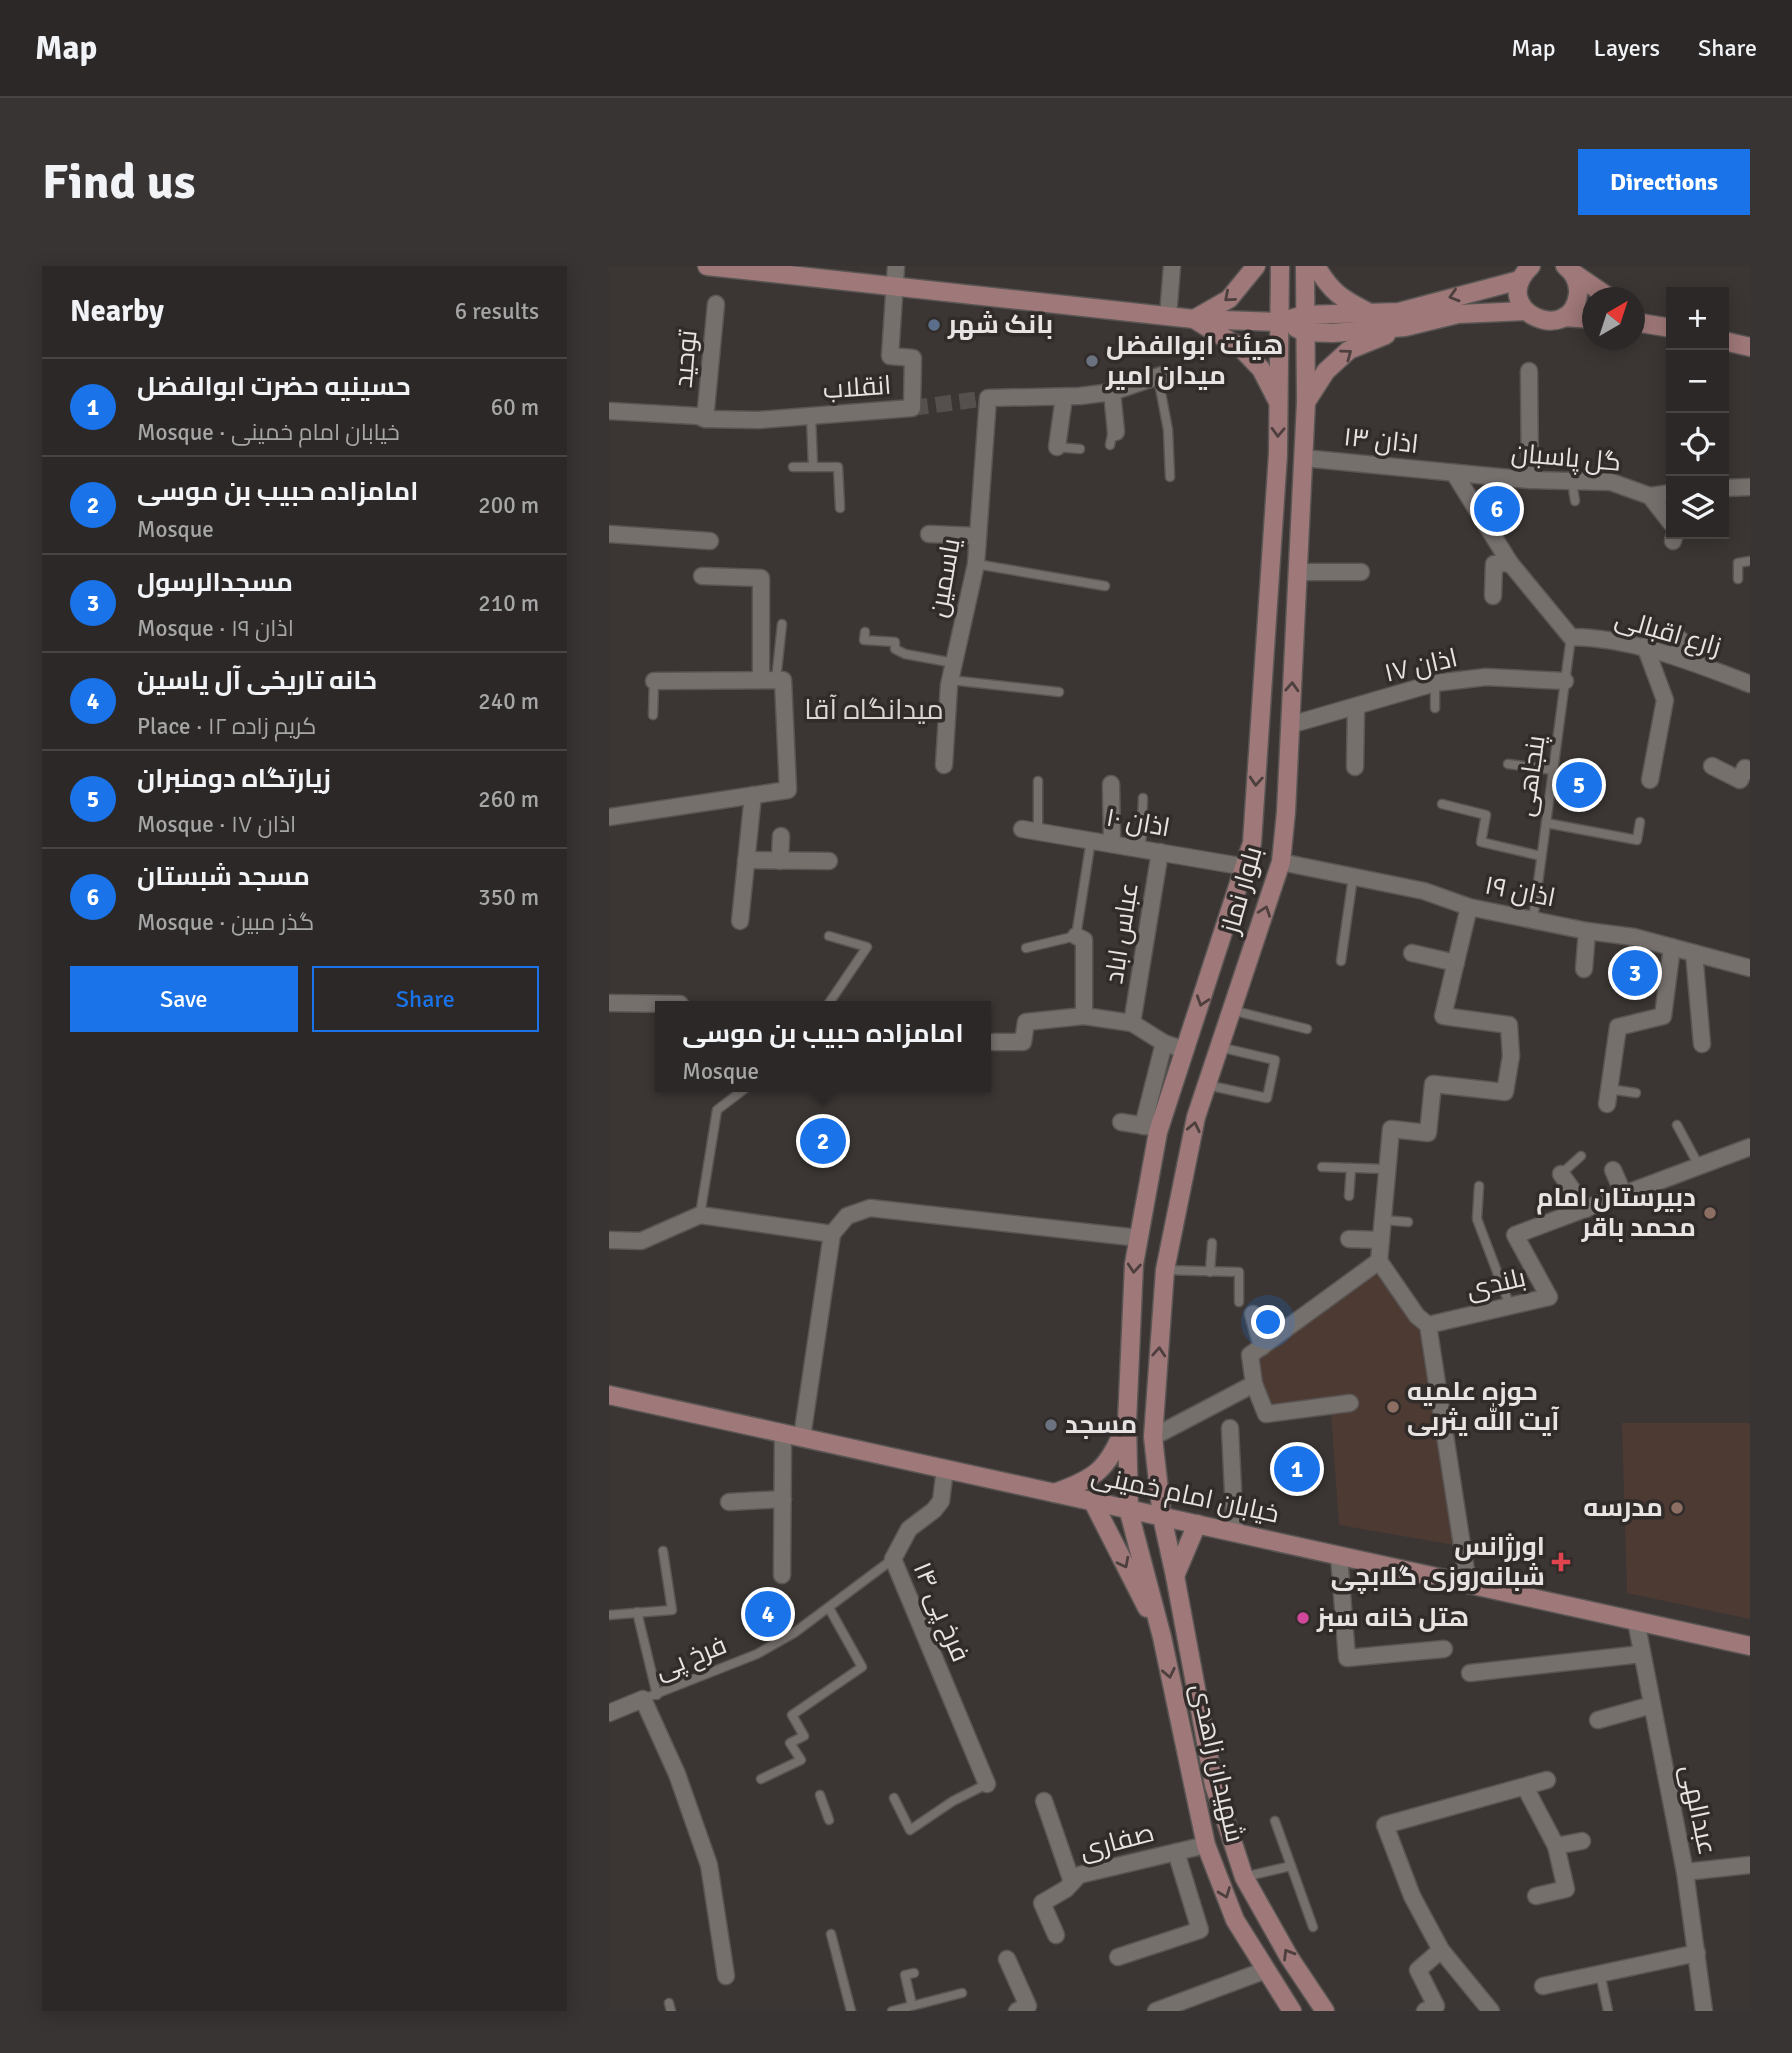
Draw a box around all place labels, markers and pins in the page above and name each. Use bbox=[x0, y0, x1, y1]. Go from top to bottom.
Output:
place label: بانک شهر bbox=[947, 309, 1053, 341]
marker: بانک شهر bbox=[926, 317, 942, 333]
place label: هیئت ابوالفضل میدان امیر bbox=[1105, 330, 1283, 392]
marker: هیئت ابوالفضل میدان امیر bbox=[1084, 353, 1100, 369]
pin: 6 bbox=[1474, 483, 1520, 535]
pin: 5 bbox=[1556, 759, 1602, 811]
pin: 3 bbox=[1612, 947, 1658, 999]
pin: 2 bbox=[800, 1115, 846, 1167]
place label: دبیرستان امام محمد باقر bbox=[1536, 1182, 1696, 1244]
marker: دبیرستان امام محمد باقر bbox=[1702, 1205, 1718, 1221]
place label: حوزه علمیه آیت الله یثربی bbox=[1407, 1376, 1560, 1438]
marker: حوزه علمیه آیت الله یثربی bbox=[1385, 1399, 1401, 1415]
place label: مسجد bbox=[1065, 1409, 1137, 1441]
marker: مسجد bbox=[1043, 1417, 1059, 1433]
pin: 1 bbox=[1274, 1443, 1320, 1495]
place label: مدرسه bbox=[1583, 1492, 1663, 1524]
marker: مدرسه bbox=[1669, 1500, 1685, 1516]
place label: اورژانس شبانه‌روزی گلابچی bbox=[1331, 1531, 1545, 1594]
marker: اورژانس شبانه‌روزی گلابچی bbox=[1551, 1552, 1571, 1572]
pin: 4 bbox=[745, 1588, 791, 1640]
place label: هتل خانه سبز bbox=[1316, 1602, 1469, 1634]
marker: هتل خانه سبز bbox=[1295, 1610, 1311, 1626]

